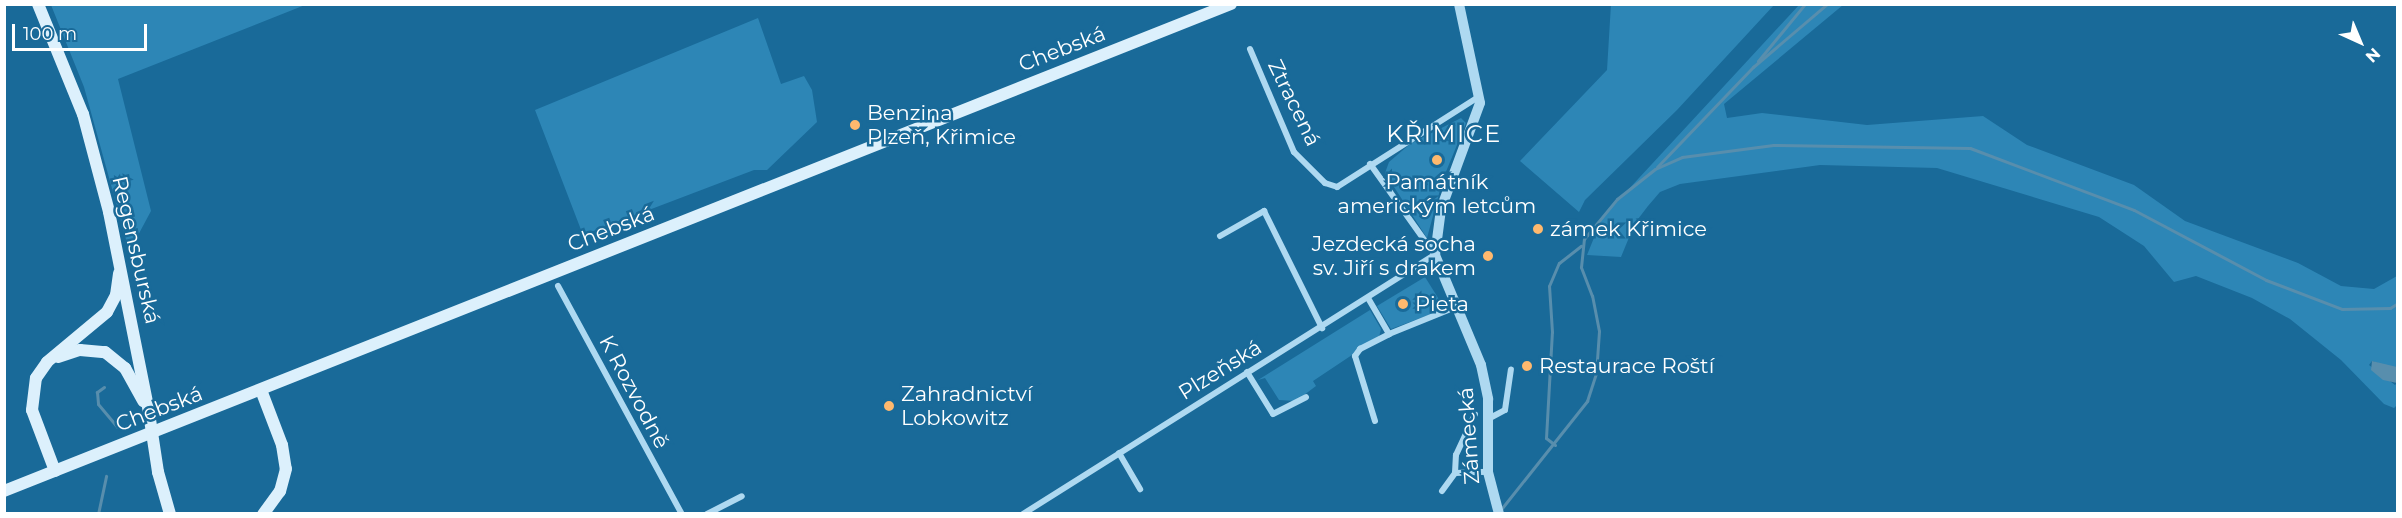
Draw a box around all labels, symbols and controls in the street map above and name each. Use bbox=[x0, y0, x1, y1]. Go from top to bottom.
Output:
scale bar bbox=[15, 12, 150, 50]
north arrow bbox=[2330, 12, 2390, 72]
street label: Chebská bbox=[1015, 21, 1109, 77]
text: 100 m bbox=[23, 23, 77, 45]
text: N bbox=[2362, 44, 2384, 67]
street label: Ztracená bbox=[1262, 56, 1326, 150]
place label: Benzina Plzeň, Křimice bbox=[867, 100, 1016, 150]
marker: Benzina Plzeň, Křimice bbox=[848, 118, 862, 132]
district label: KŘIMICE bbox=[1386, 120, 1502, 148]
marker: Památník americkým letcům bbox=[1430, 153, 1444, 167]
place label: Památník americkým letcům bbox=[1338, 169, 1536, 219]
street label: Regensburská bbox=[107, 174, 165, 326]
street label: Chebská bbox=[564, 201, 658, 257]
place label: zámek Křimice bbox=[1550, 216, 1707, 242]
marker: zámek Křimice bbox=[1531, 222, 1545, 236]
place label: Jezdecká socha sv. Jiří s drakem bbox=[1312, 231, 1476, 281]
marker: Jezdecká socha sv. Jiří s drakem bbox=[1481, 249, 1495, 263]
place label: Pieta bbox=[1415, 291, 1469, 317]
marker: Pieta bbox=[1396, 297, 1410, 311]
street label: K Rozvodně bbox=[594, 331, 674, 453]
street label: Plzeňská bbox=[1174, 335, 1266, 405]
place label: Restaurace Roští bbox=[1539, 353, 1714, 379]
marker: Restaurace Roští bbox=[1520, 359, 1534, 373]
street label: Chebská bbox=[112, 381, 206, 437]
place label: Zahradnictví Lobkowitz bbox=[901, 381, 1033, 431]
street label: Zámecká bbox=[1453, 387, 1485, 485]
marker: Zahradnictví Lobkowitz bbox=[882, 399, 896, 413]

